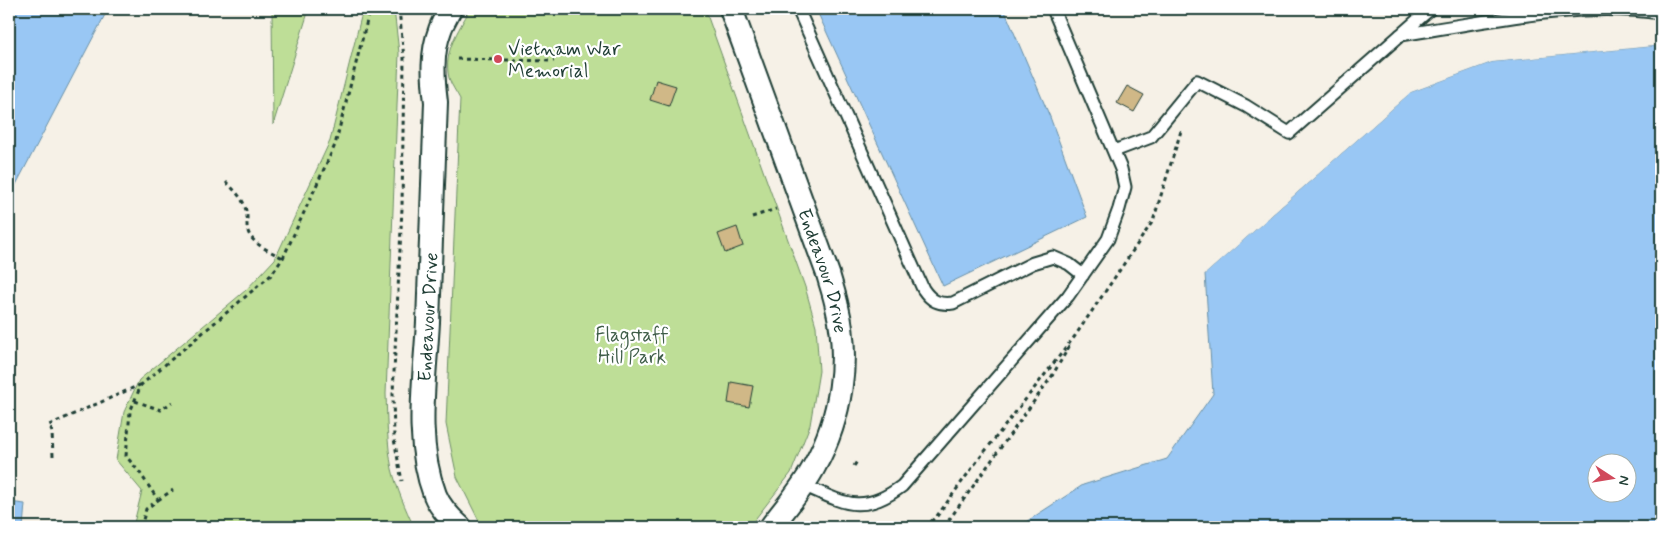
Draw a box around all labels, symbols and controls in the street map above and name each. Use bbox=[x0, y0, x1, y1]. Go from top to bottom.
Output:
place label: Vietnam War Memorial bbox=[508, 37, 621, 84]
marker: Vietnam War Memorial bbox=[492, 53, 504, 65]
street label: Endeavour Drive bbox=[791, 205, 853, 335]
street label: Endeavour Drive bbox=[413, 252, 444, 382]
park label: Flagstaff Hill Park bbox=[595, 323, 669, 370]
north arrow bbox=[1588, 454, 1638, 504]
text: N bbox=[1614, 474, 1634, 487]

